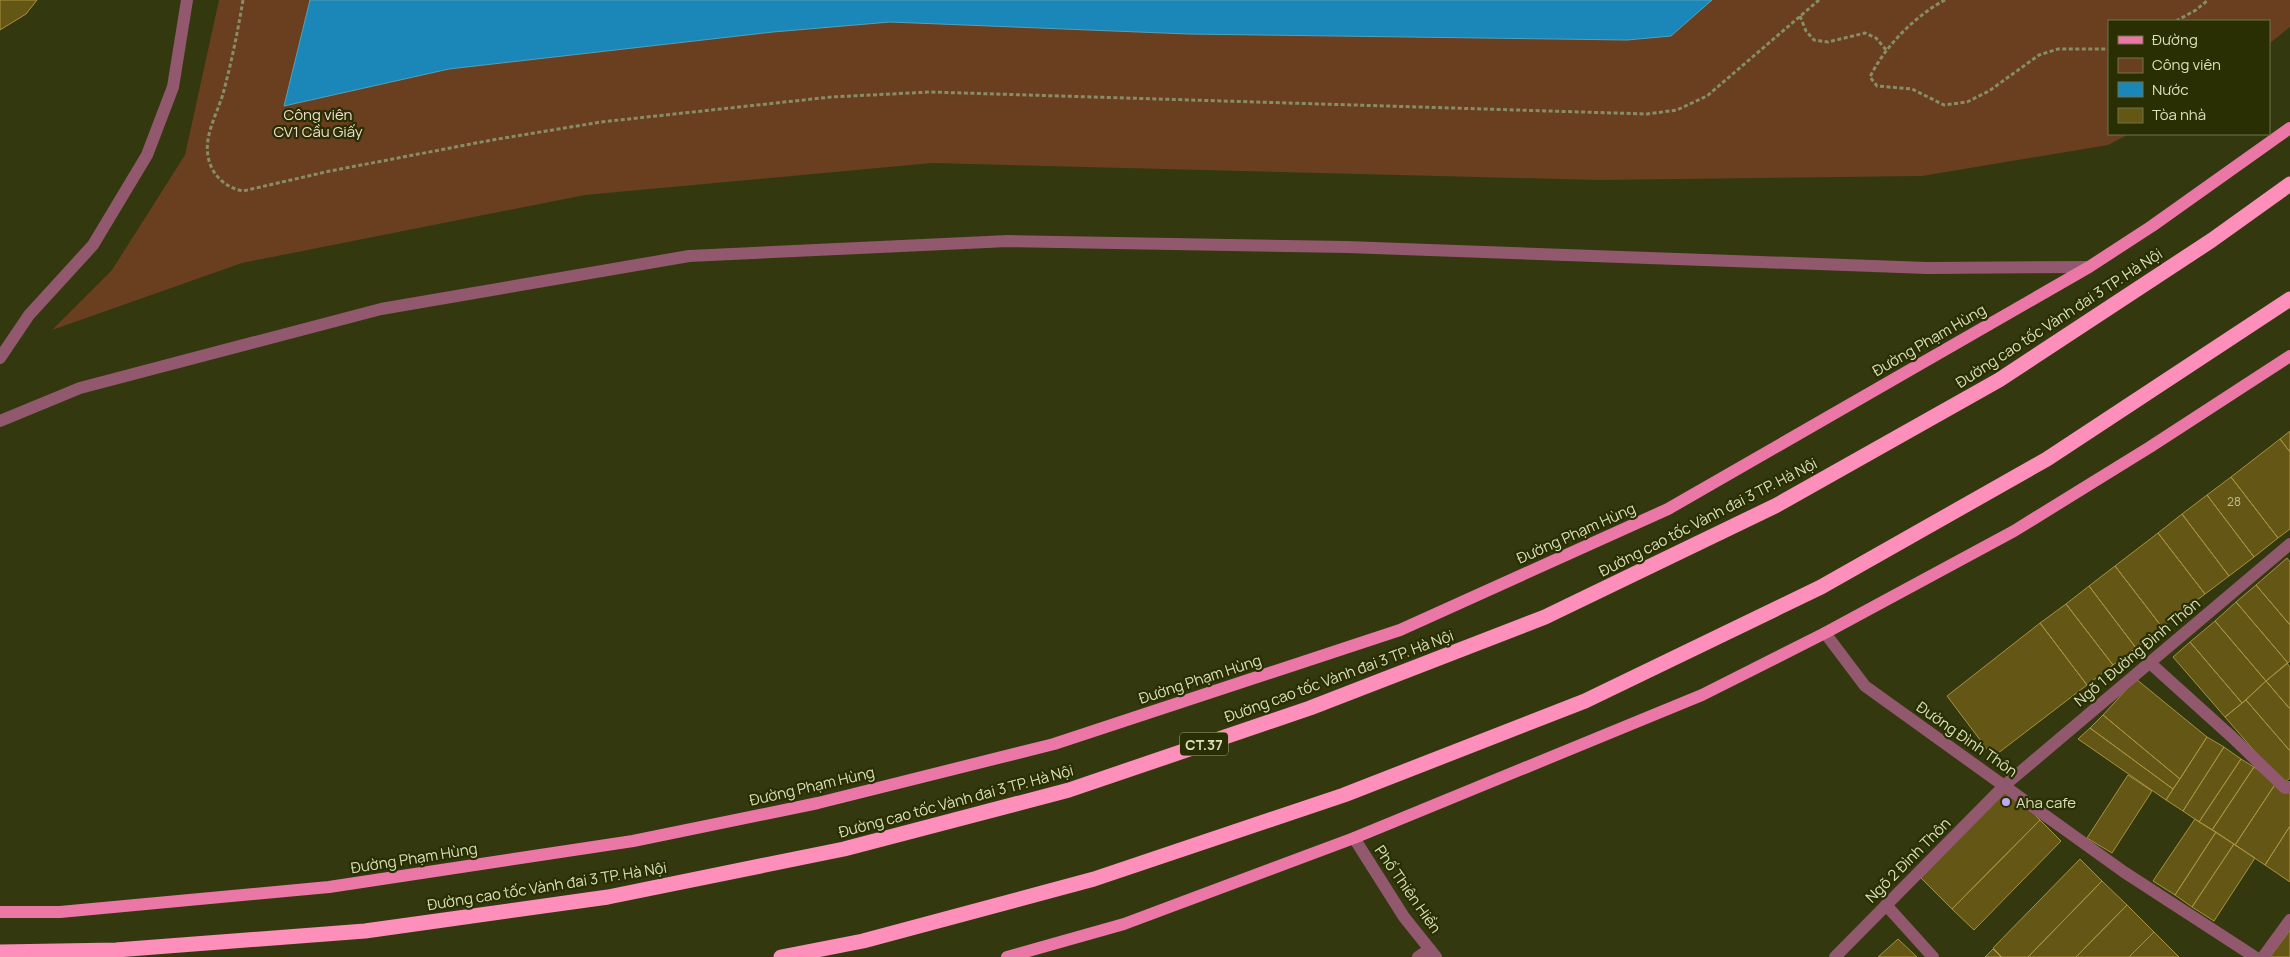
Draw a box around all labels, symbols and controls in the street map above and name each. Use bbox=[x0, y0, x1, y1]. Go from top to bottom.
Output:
legend bbox=[2108, 20, 2270, 135]
text: Đường bbox=[2152, 29, 2198, 50]
text: Công viên bbox=[2152, 54, 2221, 75]
text: Nước bbox=[2152, 79, 2189, 100]
park label: Công viên CV1 Cầu Giấy bbox=[273, 104, 363, 142]
text: Tòa nhà bbox=[2152, 104, 2206, 125]
street label: Đường cao tốc Vành đai 3 TP. Hà Nội bbox=[1952, 243, 2166, 393]
street label: Đường Phạm Hùng bbox=[1868, 299, 1990, 381]
street label: Đường cao tốc Vành đai 3 TP. Hà Nội bbox=[1595, 453, 1821, 581]
house number: 28 bbox=[2227, 493, 2241, 510]
street label: Đường Phạm Hùng bbox=[1513, 497, 1639, 569]
street label: Ngõ 1 Đường Đình Thôn bbox=[2069, 593, 2205, 711]
street label: Đường cao tốc Vành đai 3 TP. Hà Nội bbox=[1222, 625, 1456, 727]
street label: Đường Phạm Hùng bbox=[1136, 649, 1264, 709]
street label: Đường Đình Thôn bbox=[1912, 696, 2022, 782]
road number: CT.37 bbox=[1180, 732, 1228, 756]
street label: Đường cao tốc Vành đai 3 TP. Hà Nội bbox=[836, 759, 1076, 843]
street label: Đường Phạm Hùng bbox=[747, 761, 877, 811]
place label: Aha cafe bbox=[2016, 792, 2076, 813]
marker: Aha cafe bbox=[2000, 796, 2012, 808]
street label: Ngõ 2 Đình Thôn bbox=[1861, 813, 1955, 907]
street label: Đường Phạm Hùng bbox=[349, 838, 479, 878]
street label: Phố Thiên Hiền bbox=[1370, 841, 1446, 937]
street label: Đường cao tốc Vành đai 3 TP. Hà Nội bbox=[426, 857, 668, 915]

